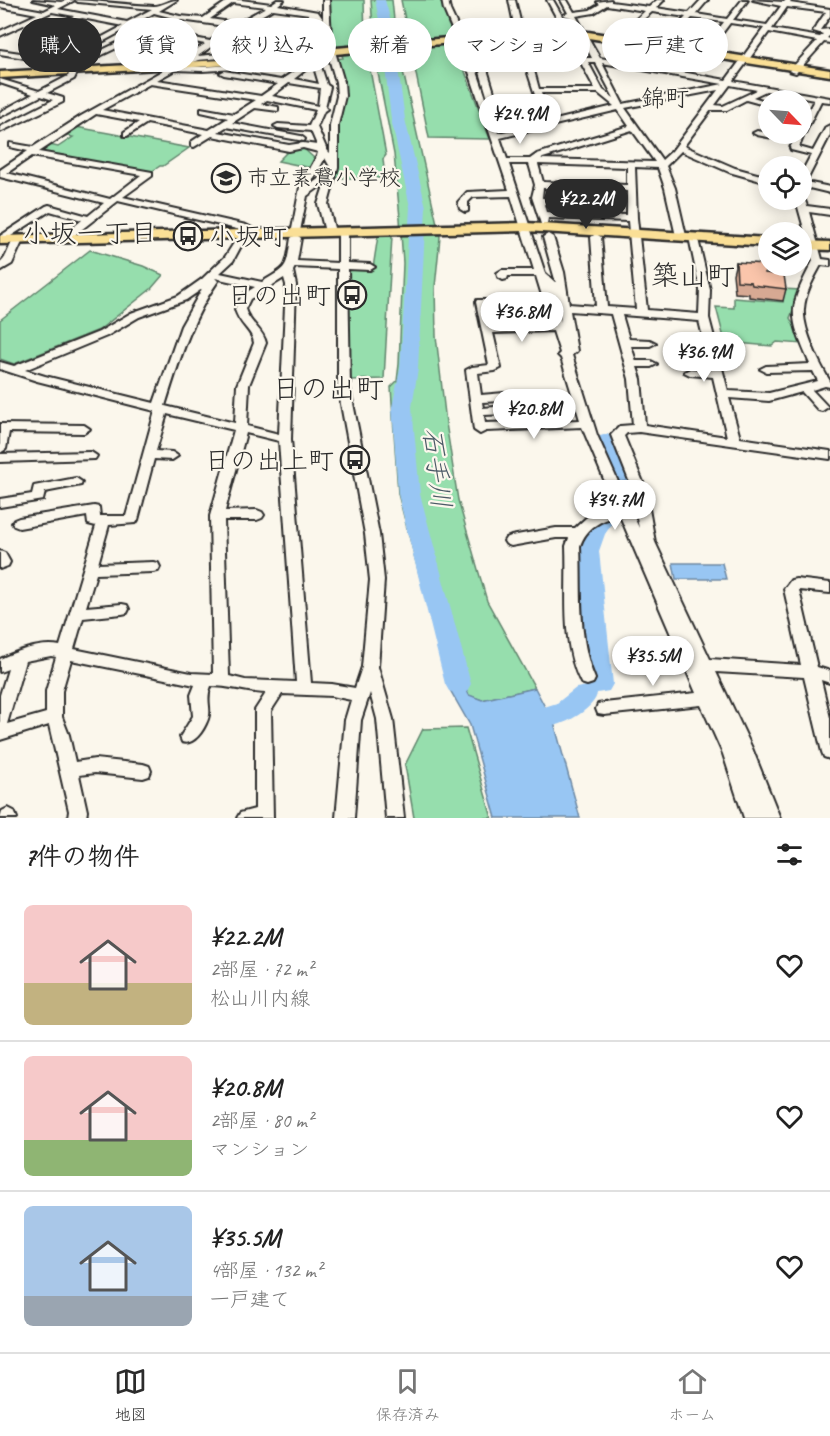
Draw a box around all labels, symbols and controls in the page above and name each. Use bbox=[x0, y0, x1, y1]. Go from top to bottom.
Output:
chip: 購入 bbox=[18, 18, 102, 72]
chip: 賃貸 bbox=[114, 18, 198, 72]
chip: 絞り込み bbox=[210, 18, 336, 72]
chip: 新着 bbox=[348, 18, 432, 72]
chip: マンション bbox=[444, 18, 590, 72]
chip: 一戸建て bbox=[602, 18, 728, 72]
district label: 錦町 bbox=[641, 83, 689, 113]
north arrow bbox=[758, 90, 812, 144]
map controls bbox=[758, 90, 812, 276]
pin: ¥24.9M bbox=[471, 94, 569, 145]
text: ¥24.9M bbox=[493, 101, 547, 126]
button: locate bbox=[758, 156, 812, 210]
school or university icon: 市立素鵞小学校 bbox=[210, 162, 242, 194]
place label: 市立素鵞小学校 bbox=[247, 164, 401, 192]
pin: ¥22.2M bbox=[537, 179, 635, 230]
text: ¥22.2M bbox=[559, 186, 613, 211]
district label: 小坂一丁目 bbox=[23, 216, 158, 250]
bus stop icon: 小坂町 bbox=[172, 220, 204, 252]
place label: 小坂町 bbox=[209, 220, 287, 253]
button: layers bbox=[758, 222, 812, 276]
district label: 築山町 bbox=[651, 258, 735, 293]
place label: 日の出町 bbox=[227, 279, 331, 312]
bus stop icon: 日の出町 bbox=[336, 279, 368, 311]
pin: ¥36.8M bbox=[473, 292, 571, 343]
text: ¥36.8M bbox=[495, 299, 549, 324]
pin: ¥36.9M bbox=[655, 332, 753, 383]
text: ¥36.9M bbox=[677, 339, 731, 364]
district label: 日の出町 bbox=[272, 371, 384, 406]
pin: ¥20.8M bbox=[485, 389, 583, 440]
text: ¥20.8M bbox=[507, 396, 561, 421]
water label: 石手川 bbox=[415, 426, 459, 510]
place label: 日の出上町 bbox=[204, 444, 334, 477]
bus stop icon: 日の出上町 bbox=[339, 444, 371, 476]
pin: ¥34.7M bbox=[566, 480, 664, 531]
text: ¥34.7M bbox=[588, 487, 642, 512]
pin: ¥35.5M bbox=[604, 636, 702, 687]
text: ¥35.5M bbox=[626, 643, 680, 668]
icon: filters bbox=[773, 838, 806, 871]
text: 7件の物件 bbox=[24, 840, 140, 873]
text: ¥22.2M bbox=[210, 920, 281, 953]
icon: home bbox=[72, 929, 144, 1001]
icon: heart bbox=[773, 949, 806, 982]
text: 2部屋 · 72 m² bbox=[210, 957, 313, 982]
text: 松山川内線 bbox=[210, 986, 310, 1011]
text: ¥20.8M bbox=[210, 1071, 281, 1104]
icon: home bbox=[72, 1080, 144, 1152]
icon: heart bbox=[773, 1100, 806, 1133]
text: 2部屋 · 80 m² bbox=[210, 1108, 313, 1133]
text: マンション bbox=[210, 1137, 309, 1162]
text: ¥35.5M bbox=[210, 1221, 280, 1254]
icon: home bbox=[72, 1230, 144, 1302]
icon: heart bbox=[773, 1250, 806, 1283]
text: 4部屋 · 132 m² bbox=[210, 1258, 322, 1283]
text: 一戸建て bbox=[210, 1287, 290, 1312]
tab: 地図 bbox=[114, 1365, 147, 1425]
tab: 保存済み bbox=[376, 1365, 440, 1425]
tab: ホーム bbox=[668, 1365, 716, 1425]

